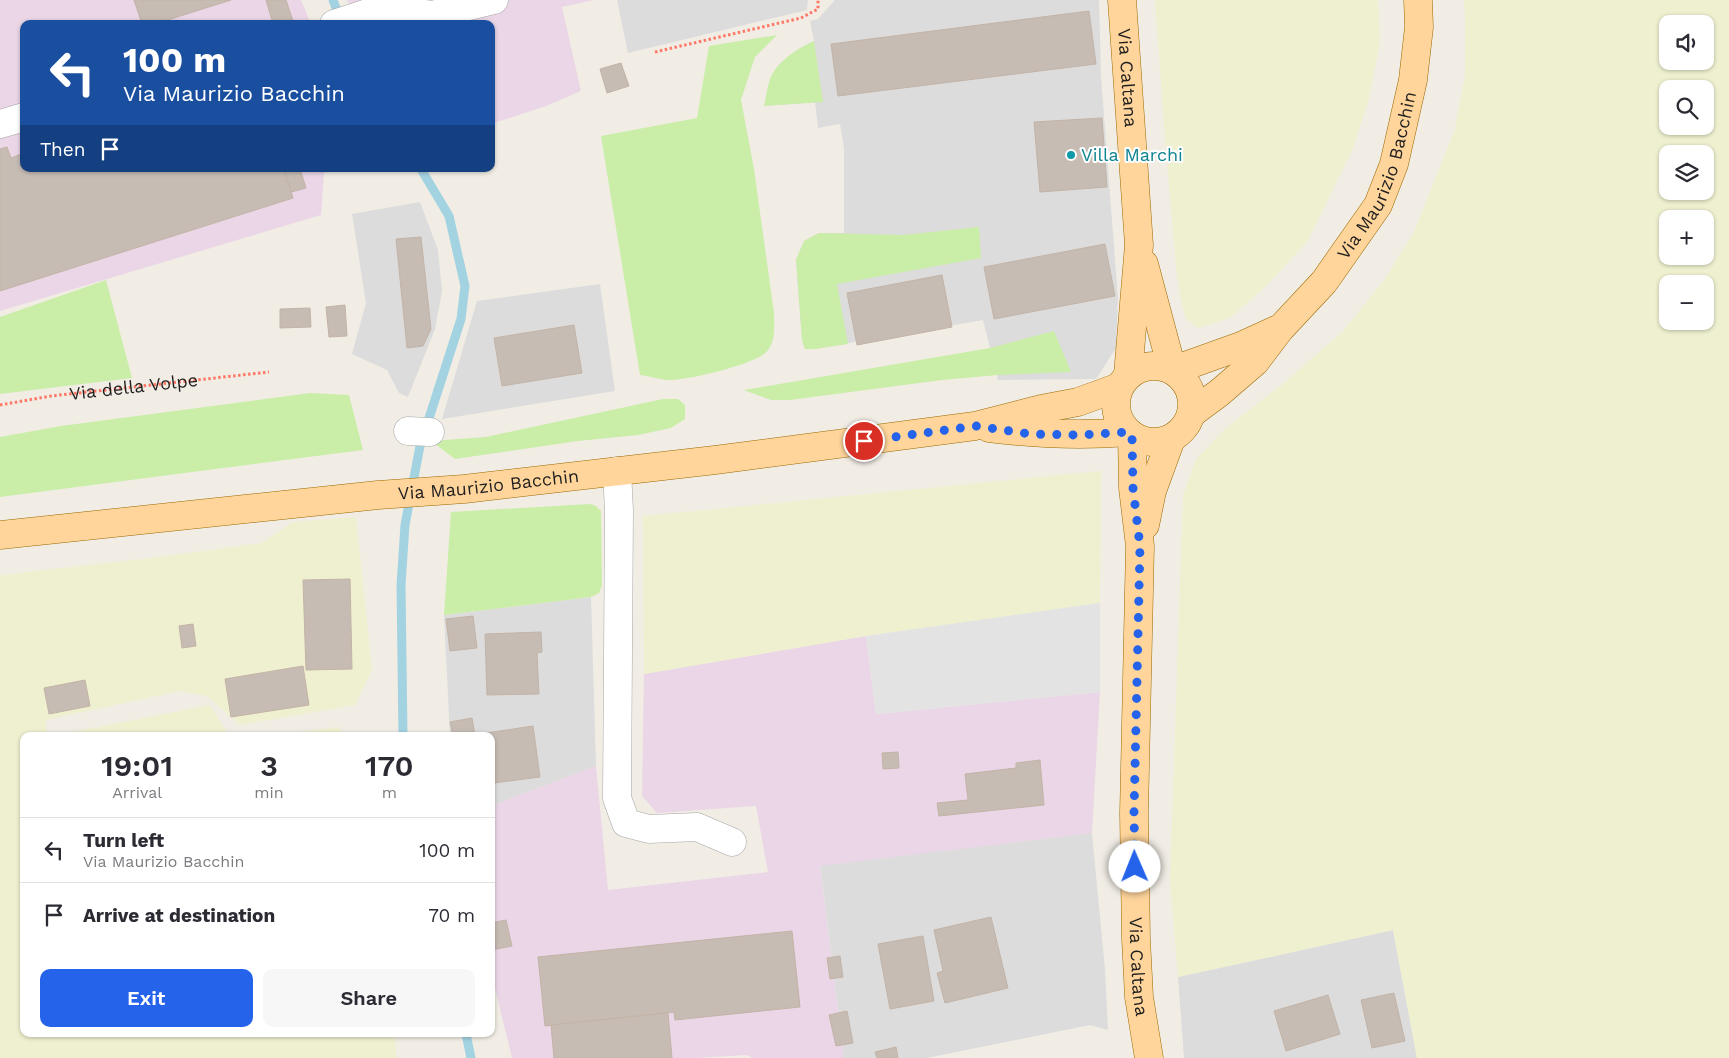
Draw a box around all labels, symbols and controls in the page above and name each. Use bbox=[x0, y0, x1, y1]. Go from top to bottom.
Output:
map controls bbox=[1659, 15, 1714, 330]
button: sound bbox=[1659, 15, 1714, 70]
street label: Via Caltana bbox=[1114, 28, 1142, 128]
text: 100 m bbox=[123, 39, 226, 81]
icon: left bbox=[40, 40, 105, 105]
button: search bbox=[1659, 80, 1714, 135]
text: Via Maurizio Bacchin bbox=[123, 81, 345, 106]
street label: Via Maurizio Bacchin bbox=[1332, 89, 1420, 263]
icon: arrive bbox=[96, 135, 124, 163]
text: Then bbox=[40, 138, 86, 161]
place label: Villa Marchi bbox=[1081, 144, 1183, 165]
button: layers bbox=[1659, 145, 1714, 200]
marker: Villa Marchi bbox=[1065, 149, 1077, 161]
button: + bbox=[1659, 210, 1714, 265]
button: − bbox=[1659, 275, 1714, 330]
street label: Via della Volpe bbox=[68, 369, 199, 404]
pin bbox=[843, 420, 885, 462]
icon: arrive bbox=[850, 427, 878, 455]
street label: Via Maurizio Bacchin bbox=[397, 465, 580, 504]
text: 19:01 bbox=[101, 748, 173, 783]
text: 3 bbox=[260, 748, 278, 783]
text: 170 bbox=[365, 748, 414, 783]
text: Arrival bbox=[112, 783, 162, 802]
text: min bbox=[254, 783, 284, 802]
text: m bbox=[382, 783, 397, 802]
text: Turn left bbox=[83, 829, 164, 852]
icon: left bbox=[40, 836, 68, 864]
text: 100 m bbox=[419, 839, 475, 862]
position arrow bbox=[1108, 840, 1160, 892]
text: Via Maurizio Bacchin bbox=[83, 852, 244, 871]
icon: arrive bbox=[40, 901, 68, 929]
text: Arrive at destination bbox=[83, 904, 275, 927]
text: 70 m bbox=[428, 904, 475, 927]
street label: Via Caltana bbox=[1126, 917, 1153, 1017]
button: Exit bbox=[40, 969, 253, 1027]
button: Share bbox=[263, 969, 475, 1027]

